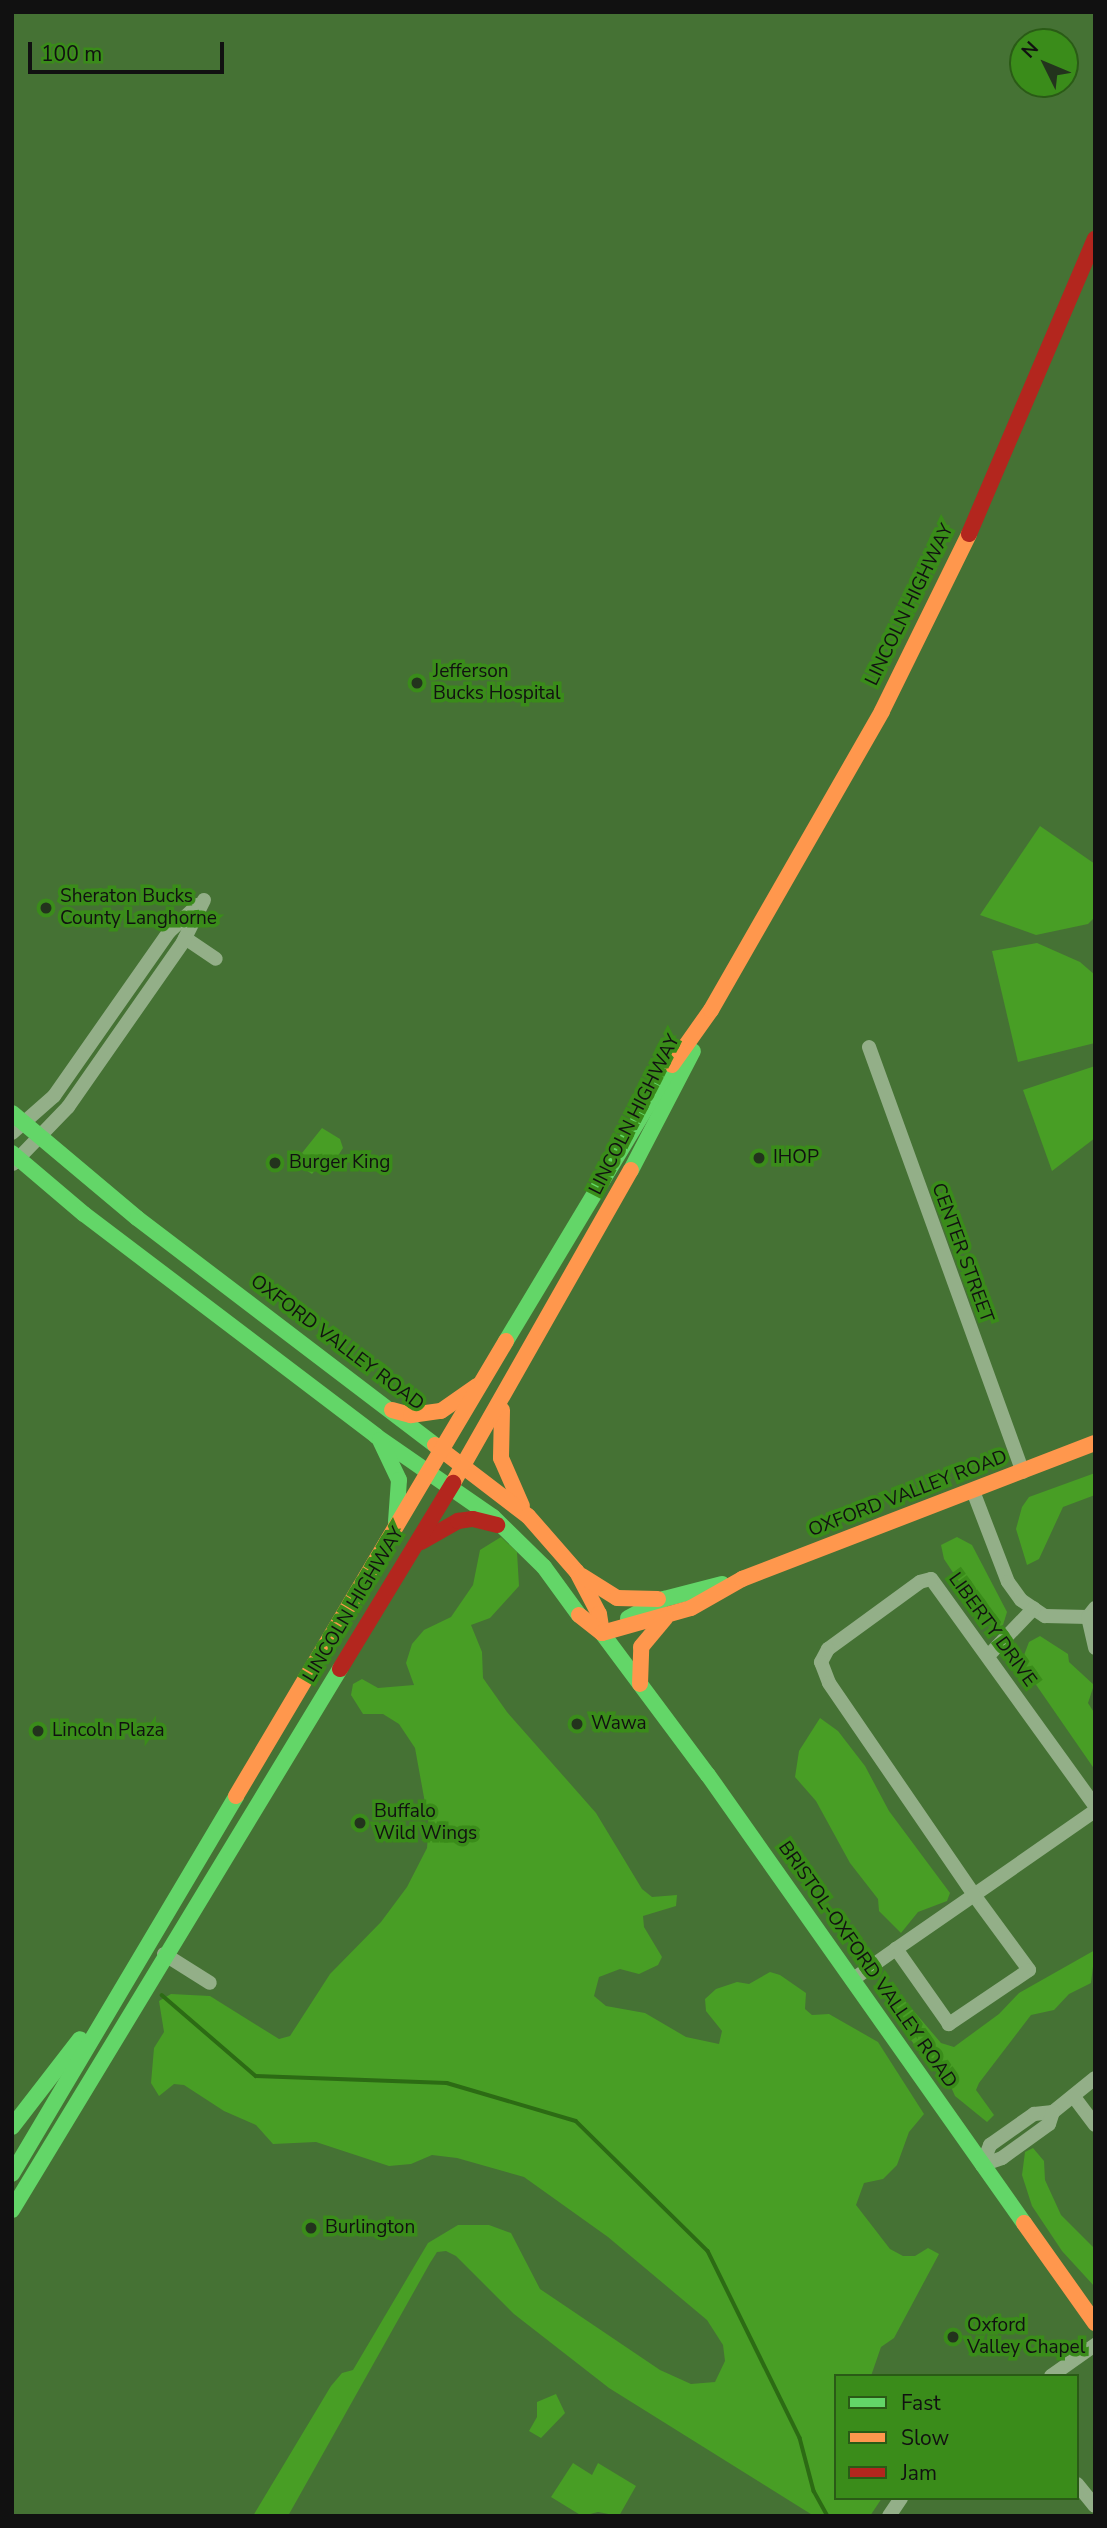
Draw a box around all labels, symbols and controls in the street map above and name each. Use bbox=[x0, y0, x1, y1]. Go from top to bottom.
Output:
scale bar bbox=[32, 28, 228, 72]
north arrow bbox=[1009, 28, 1079, 98]
text: N bbox=[1016, 36, 1044, 64]
text: 100 m bbox=[41, 40, 102, 68]
street label: LINCOLN HIGHWAY bbox=[861, 521, 959, 689]
place label: Jefferson Bucks Hospital bbox=[433, 661, 561, 705]
marker: Jefferson Bucks Hospital bbox=[407, 673, 427, 693]
place label: Sheraton Bucks County Langhorne bbox=[60, 886, 217, 930]
marker: Sheraton Bucks County Langhorne bbox=[38, 900, 54, 916]
street label: LINCOLN HIGHWAY bbox=[585, 1031, 685, 1199]
place label: IHOP bbox=[773, 1147, 819, 1169]
marker: IHOP bbox=[751, 1150, 767, 1166]
place label: Burger King bbox=[289, 1152, 390, 1174]
marker: Burger King bbox=[267, 1155, 283, 1171]
street label: CENTER STREET bbox=[926, 1180, 998, 1326]
street label: OXFORD VALLEY ROAD bbox=[246, 1270, 428, 1416]
street label: OXFORD VALLEY ROAD bbox=[805, 1445, 1011, 1543]
street label: LINCOLN HIGHWAY bbox=[299, 1523, 409, 1687]
street label: LIBERTY DRIVE bbox=[943, 1569, 1041, 1691]
place label: Wawa bbox=[591, 1713, 647, 1735]
marker: Wawa bbox=[569, 1716, 585, 1732]
place label: Lincoln Plaza bbox=[52, 1720, 164, 1742]
marker: Lincoln Plaza bbox=[30, 1723, 46, 1739]
place label: Buffalo Wild Wings bbox=[374, 1801, 477, 1845]
marker: Buffalo Wild Wings bbox=[352, 1815, 368, 1831]
street label: BRISTOL-OXFORD VALLEY ROAD bbox=[773, 1837, 961, 2093]
place label: Burlington bbox=[325, 2217, 415, 2239]
marker: Burlington bbox=[303, 2220, 319, 2236]
place label: Oxford Valley Chapel bbox=[967, 2315, 1085, 2359]
marker: Oxford Valley Chapel bbox=[945, 2329, 961, 2345]
legend bbox=[834, 2374, 1079, 2500]
text: Fast bbox=[901, 2389, 941, 2417]
text: Slow bbox=[901, 2424, 949, 2452]
text: Jam bbox=[901, 2459, 937, 2487]

